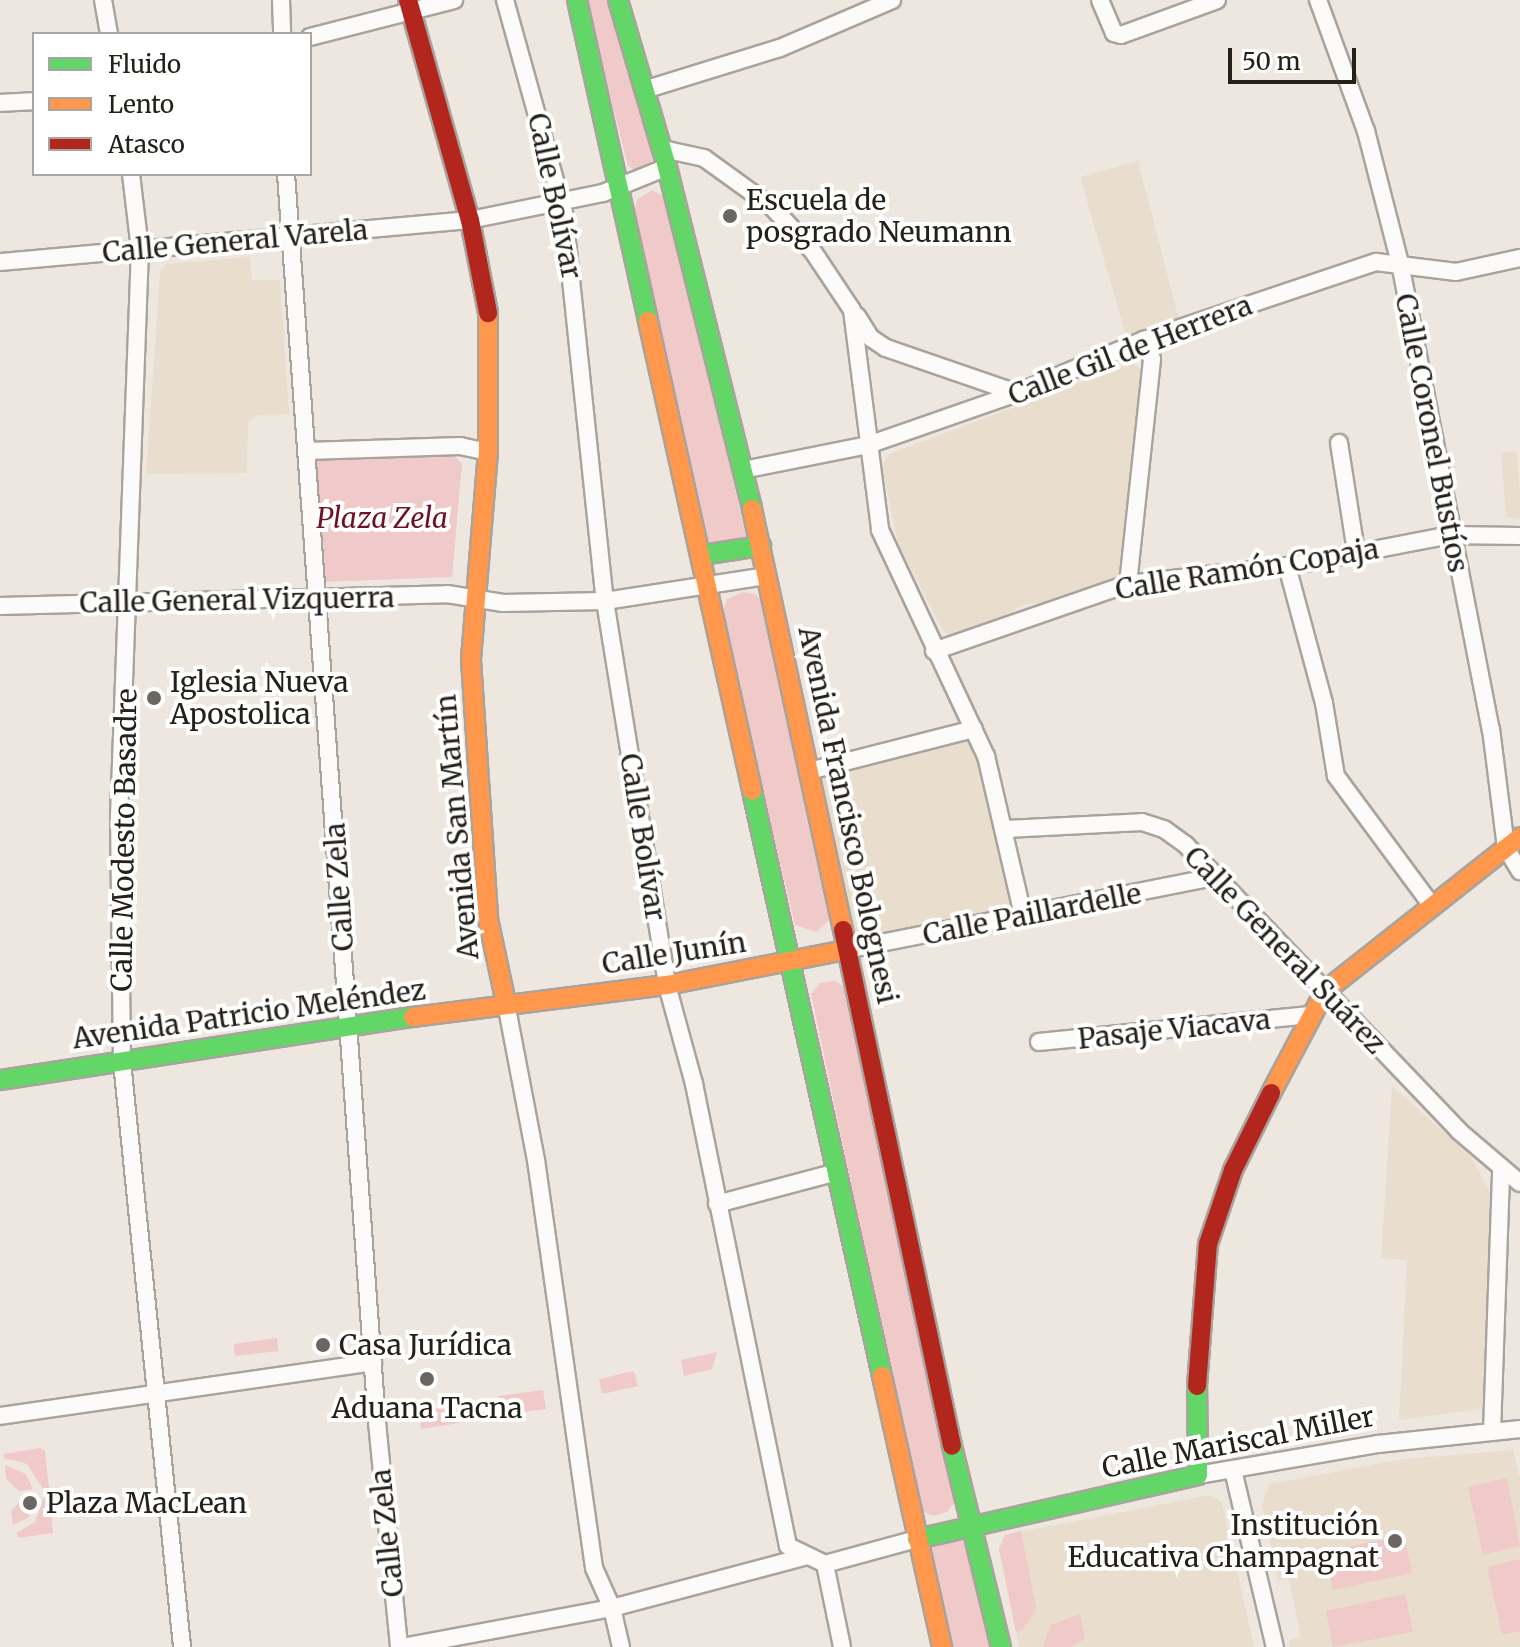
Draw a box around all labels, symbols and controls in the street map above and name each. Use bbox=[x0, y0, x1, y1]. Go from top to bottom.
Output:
legend bbox=[32, 32, 312, 176]
scale bar bbox=[1232, 32, 1360, 82]
text: 50 m bbox=[1242, 46, 1301, 77]
text: Fluido bbox=[108, 49, 181, 80]
text: Lento bbox=[108, 89, 174, 120]
street label: Calle Bolívar bbox=[521, 110, 589, 282]
text: Atasco bbox=[108, 129, 185, 160]
place label: Escuela de posgrado Neumann bbox=[746, 183, 1012, 249]
marker: Escuela de posgrado Neumann bbox=[721, 207, 739, 225]
street label: Calle General Varela bbox=[101, 213, 369, 269]
street label: Calle Gil de Herrera bbox=[1003, 288, 1257, 412]
street label: Calle Coronel Bustíos bbox=[1389, 291, 1475, 575]
park label: Plaza Zela bbox=[316, 501, 448, 535]
street label: Calle Ramón Copaja bbox=[1113, 532, 1381, 606]
street label: Calle General Vizquerra bbox=[79, 580, 395, 620]
street label: Avenida Francisco Bolognesi bbox=[792, 623, 904, 1007]
place label: Iglesia Nueva Apostolica bbox=[170, 665, 348, 731]
street label: Calle Modesto Basadre bbox=[105, 688, 143, 992]
marker: Iglesia Nueva Apostolica bbox=[145, 689, 163, 707]
street label: Avenida San Martín bbox=[429, 693, 485, 961]
street label: Calle Bolívar bbox=[613, 751, 673, 923]
street label: Calle Zela bbox=[318, 822, 360, 952]
street label: Calle General Suárez bbox=[1178, 840, 1392, 1060]
street label: Calle Paillardelle bbox=[920, 876, 1144, 952]
street label: Calle Junín bbox=[600, 925, 748, 981]
street label: Avenida Patricio Meléndez bbox=[70, 973, 428, 1055]
street label: Pasaje Viacava bbox=[1076, 1002, 1272, 1056]
place label: Casa Jurídica bbox=[339, 1328, 512, 1362]
marker: Casa Jurídica bbox=[314, 1336, 332, 1354]
marker: Aduana Tacna bbox=[418, 1370, 436, 1388]
place label: Aduana Tacna bbox=[332, 1391, 522, 1425]
street label: Calle Mariscal Miller bbox=[1099, 1399, 1377, 1485]
street label: Calle Zela bbox=[364, 1467, 410, 1599]
place label: Plaza MacLean bbox=[46, 1486, 247, 1520]
marker: Plaza MacLean bbox=[21, 1494, 39, 1512]
place label: Institución Educativa Champagnat bbox=[1068, 1508, 1379, 1574]
marker: Institución Educativa Champagnat bbox=[1386, 1532, 1404, 1550]

